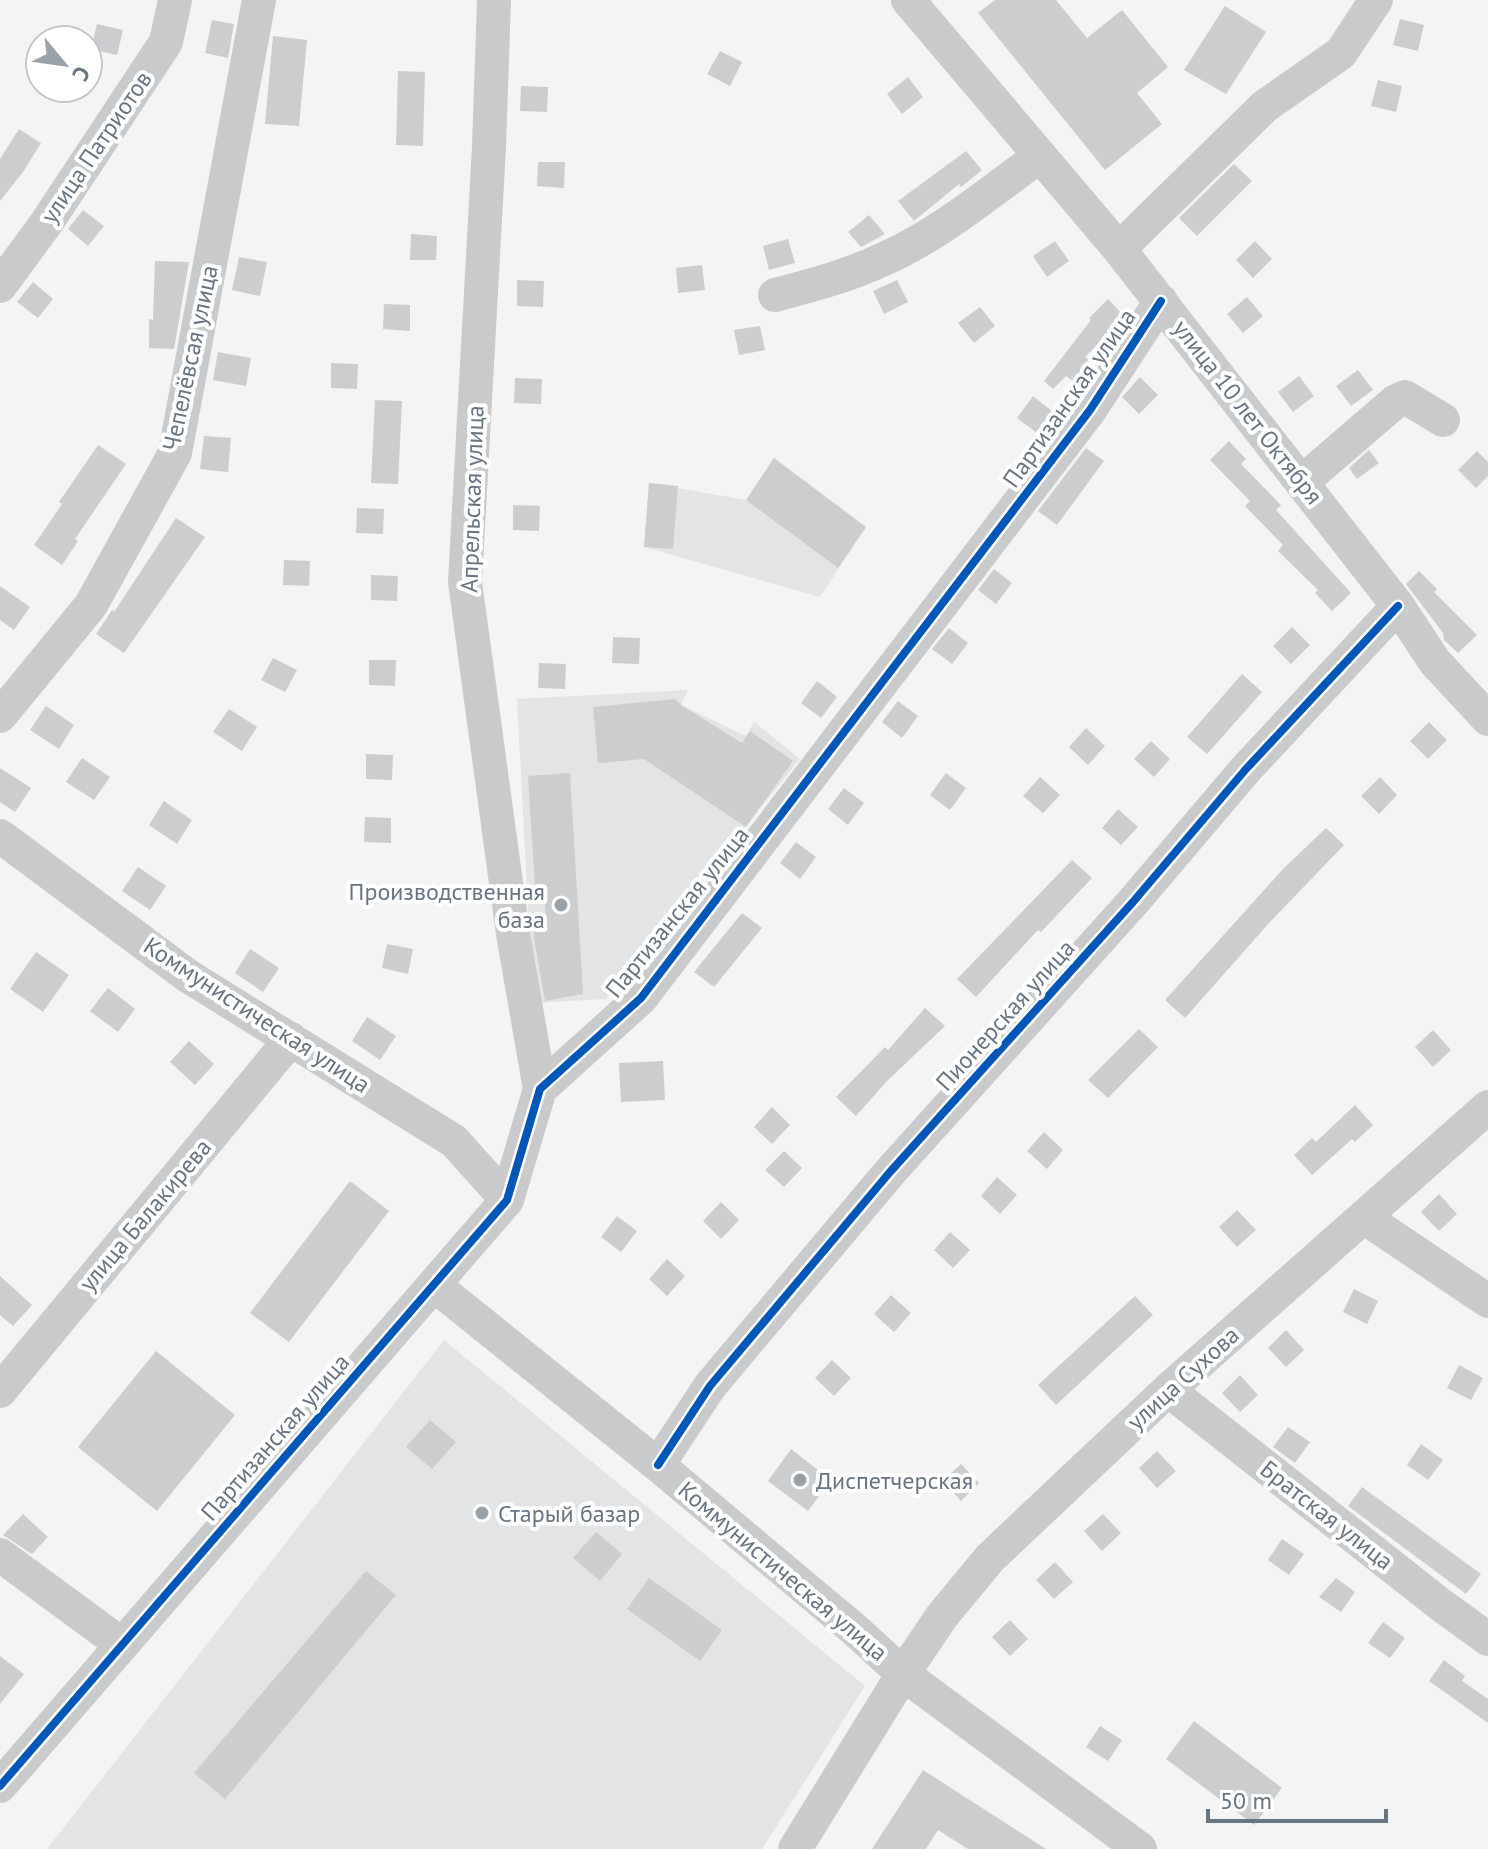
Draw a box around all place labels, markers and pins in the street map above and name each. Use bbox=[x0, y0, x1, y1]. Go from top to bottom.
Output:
place label: Производственная база bbox=[349, 876, 545, 935]
marker: Производственная база bbox=[552, 896, 570, 914]
place label: Диспетчерская bbox=[816, 1465, 973, 1496]
marker: Диспетчерская bbox=[791, 1471, 809, 1489]
place label: Старый базар bbox=[498, 1498, 640, 1529]
marker: Старый базар bbox=[473, 1504, 491, 1522]

